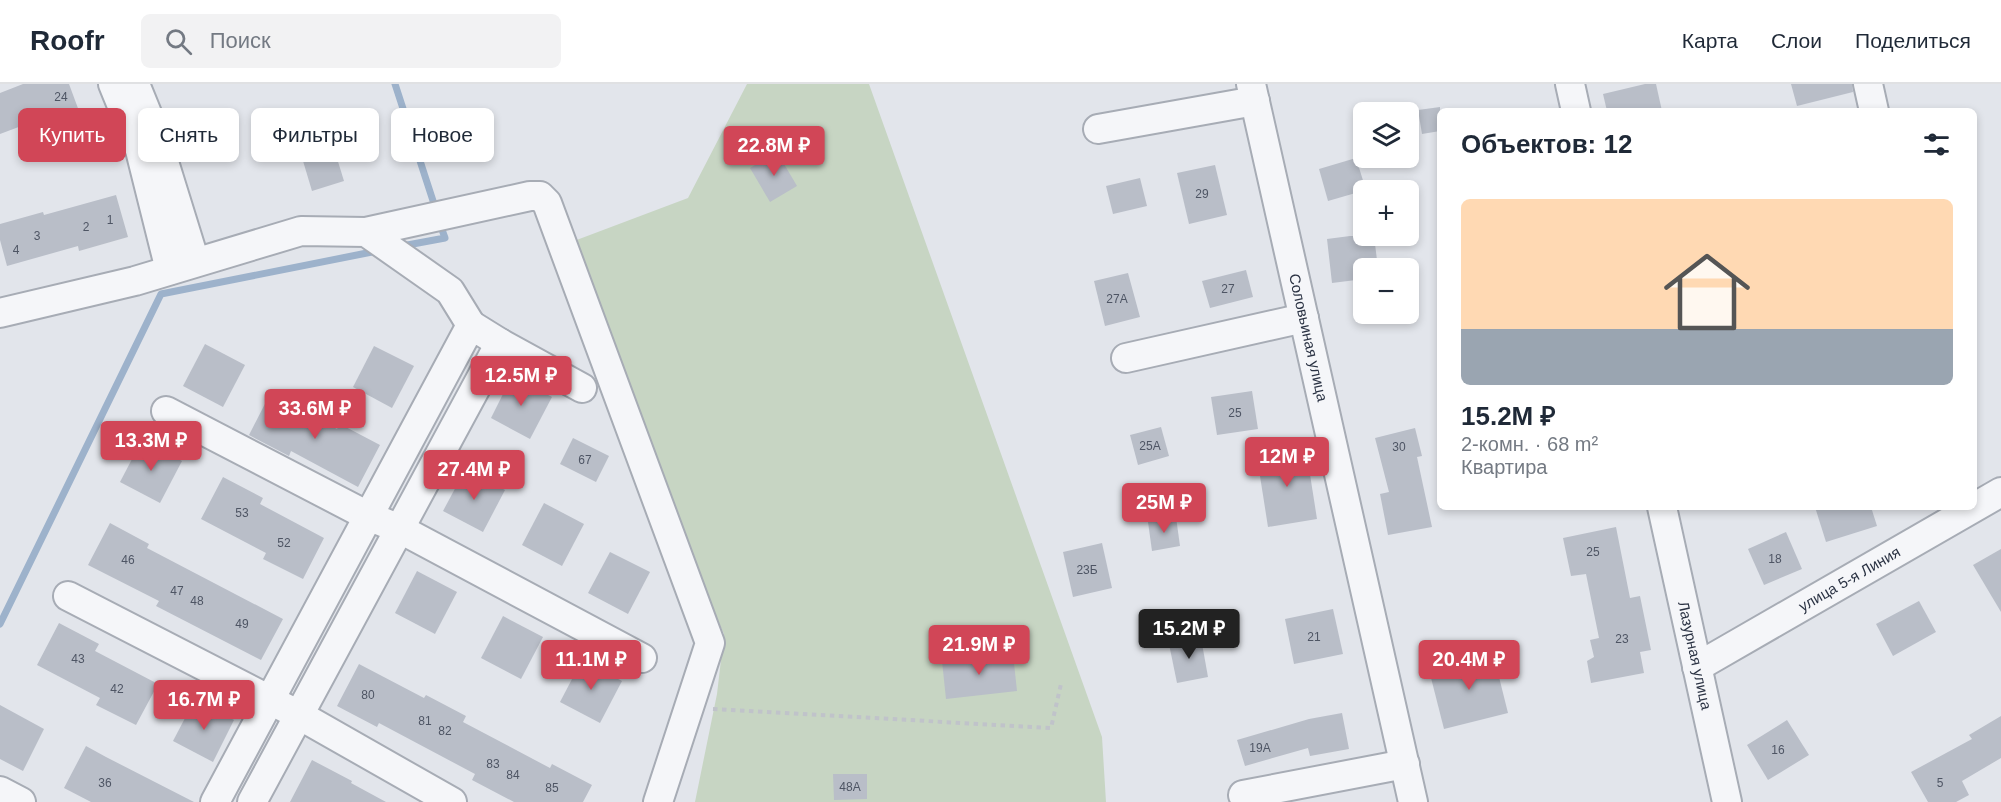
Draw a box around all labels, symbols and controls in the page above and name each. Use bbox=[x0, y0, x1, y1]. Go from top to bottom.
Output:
search box bbox=[141, 14, 561, 68]
text: Roofr bbox=[30, 25, 105, 56]
icon: search bbox=[162, 25, 195, 58]
text: Поиск bbox=[210, 28, 271, 53]
text: Карта bbox=[1682, 29, 1738, 52]
text: Слои bbox=[1771, 29, 1822, 52]
text: Поделиться bbox=[1855, 29, 1971, 52]
house number: 24 bbox=[54, 90, 68, 104]
map controls bbox=[1353, 102, 1419, 324]
button: layers bbox=[1353, 102, 1419, 168]
chip: Купить bbox=[18, 108, 126, 162]
chip: Снять bbox=[138, 108, 239, 162]
chip: Фильтры bbox=[251, 108, 379, 162]
chip: Новое bbox=[391, 108, 494, 162]
pin: 22.8M ₽ bbox=[719, 126, 829, 177]
icon: filters bbox=[1920, 128, 1953, 161]
text: Объектов: 12 bbox=[1461, 129, 1632, 159]
text: 22.8M ₽ bbox=[738, 134, 810, 156]
button: + bbox=[1353, 180, 1419, 246]
house number: 29 bbox=[1195, 187, 1209, 201]
house number: 1 bbox=[107, 213, 114, 227]
house number: 2 bbox=[83, 220, 90, 234]
house number: 3 bbox=[34, 229, 41, 243]
icon: home bbox=[1653, 238, 1761, 346]
house number: 4 bbox=[13, 243, 20, 257]
button: − bbox=[1353, 258, 1419, 324]
street label: Соловьиная улица bbox=[1286, 272, 1332, 404]
house number: 27 bbox=[1221, 282, 1235, 296]
house number: 27А bbox=[1106, 292, 1128, 306]
pin: 12.5M ₽ bbox=[466, 356, 576, 407]
text: 12.5M ₽ bbox=[485, 364, 557, 386]
pin: 33.6M ₽ bbox=[260, 389, 370, 440]
text: 33.6M ₽ bbox=[279, 397, 351, 419]
text: 15.2M ₽ bbox=[1461, 401, 1556, 431]
house number: 25 bbox=[1228, 406, 1242, 420]
pin: 13.3M ₽ bbox=[96, 421, 206, 472]
text: 13.3M ₽ bbox=[115, 429, 187, 451]
text: 2-комн. · 68 m² bbox=[1461, 433, 1598, 455]
pin: 12M ₽ bbox=[1245, 437, 1329, 488]
house number: 25А bbox=[1139, 439, 1161, 453]
house number: 30 bbox=[1392, 440, 1406, 454]
text: 12M ₽ bbox=[1259, 445, 1315, 467]
pin: 27.4M ₽ bbox=[419, 450, 529, 501]
house number: 67 bbox=[578, 453, 592, 467]
text: Квартира bbox=[1461, 456, 1547, 478]
text: 27.4M ₽ bbox=[438, 458, 510, 480]
pin: 25M ₽ bbox=[1122, 483, 1206, 534]
text: 25M ₽ bbox=[1136, 491, 1192, 513]
house number: 53 bbox=[235, 506, 249, 520]
house number: 52 bbox=[277, 536, 291, 550]
street label: улица 5-я Линия bbox=[1796, 543, 1903, 615]
house number: 25 bbox=[1586, 545, 1600, 559]
house number: 18 bbox=[1768, 552, 1782, 566]
house number: 46 bbox=[121, 553, 135, 567]
house number: 23Б bbox=[1076, 563, 1098, 577]
house number: 47 bbox=[170, 584, 184, 598]
house number: 48 bbox=[190, 594, 204, 608]
street label: Лазурная улица bbox=[1675, 599, 1716, 712]
pin: 15.2M ₽ bbox=[1134, 609, 1244, 660]
house number: 49 bbox=[235, 617, 249, 631]
text: 15.2M ₽ bbox=[1153, 617, 1225, 639]
pin: 21.9M ₽ bbox=[924, 625, 1034, 676]
house number: 21 bbox=[1307, 630, 1321, 644]
house number: 23 bbox=[1615, 632, 1629, 646]
text: 21.9M ₽ bbox=[943, 633, 1015, 655]
pin: 11.1M ₽ bbox=[536, 640, 646, 691]
pin: 20.4M ₽ bbox=[1414, 640, 1524, 691]
text: 11.1M ₽ bbox=[555, 648, 627, 670]
text: 20.4M ₽ bbox=[1433, 648, 1505, 670]
house number: 43 bbox=[71, 652, 85, 666]
pin: 16.7M ₽ bbox=[149, 680, 259, 731]
house number: 42 bbox=[110, 682, 124, 696]
text: 16.7M ₽ bbox=[168, 688, 240, 710]
house number: 80 bbox=[361, 688, 375, 702]
house number: 81 bbox=[418, 714, 432, 728]
house number: 82 bbox=[438, 724, 452, 738]
house number: 19А bbox=[1249, 741, 1271, 755]
house number: 16 bbox=[1771, 743, 1785, 757]
house number: 83 bbox=[486, 757, 500, 771]
house number: 84 bbox=[506, 768, 520, 782]
house number: 36 bbox=[98, 776, 112, 790]
house number: 5 bbox=[1937, 776, 1944, 790]
house number: 48А bbox=[839, 780, 861, 794]
house number: 85 bbox=[545, 781, 559, 795]

